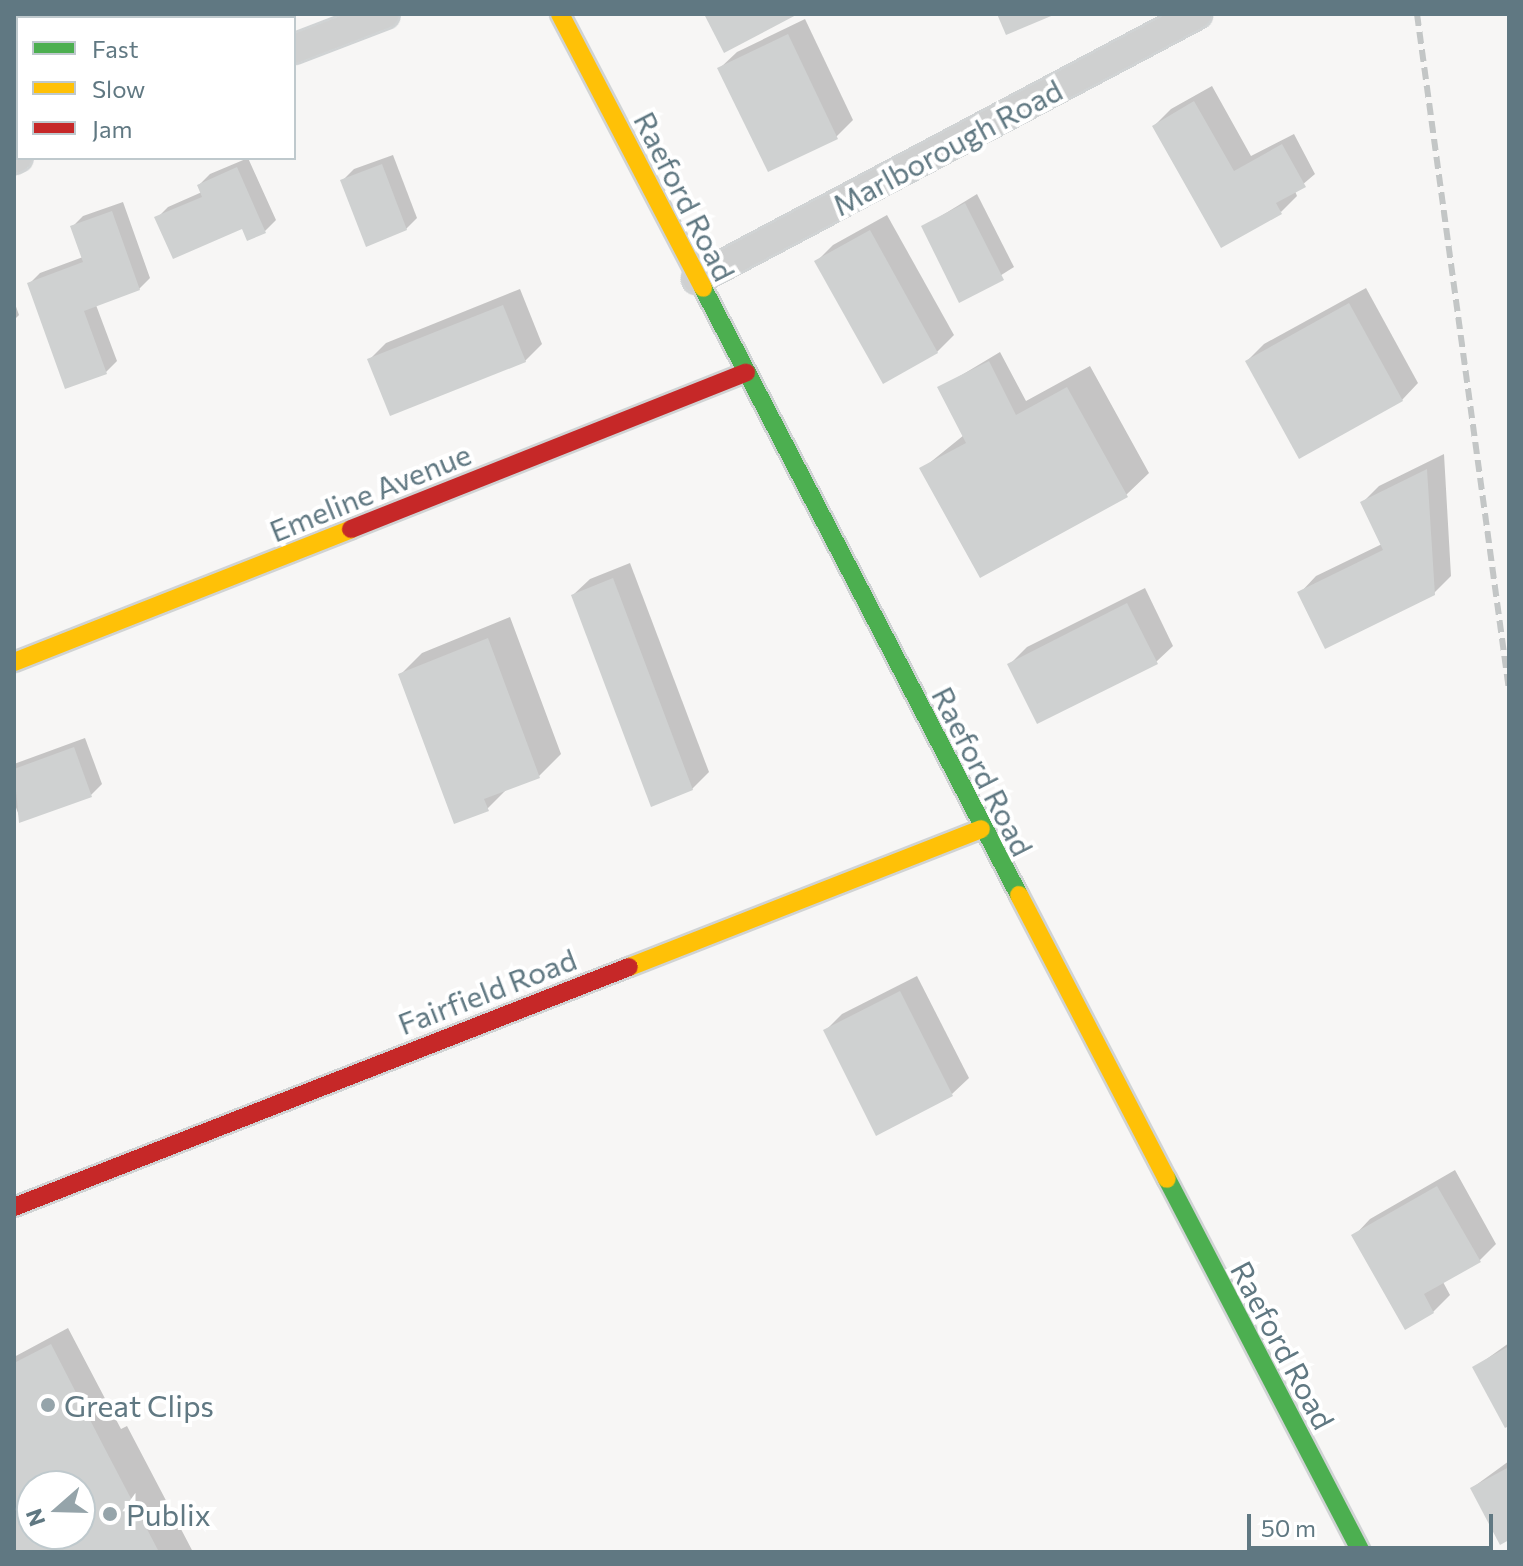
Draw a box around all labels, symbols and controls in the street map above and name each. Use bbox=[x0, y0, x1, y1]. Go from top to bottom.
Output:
legend bbox=[16, 16, 296, 160]
text: Fast bbox=[92, 34, 139, 63]
street label: Marlborough Road bbox=[826, 71, 1068, 223]
text: Slow bbox=[92, 74, 145, 103]
street label: Raeford Road bbox=[627, 105, 743, 287]
text: Jam bbox=[92, 114, 132, 143]
street label: Emeline Avenue bbox=[264, 435, 476, 549]
street label: Raeford Road bbox=[925, 680, 1041, 862]
street label: Fairfield Road bbox=[393, 940, 581, 1042]
street label: Raeford Road bbox=[1224, 1255, 1342, 1435]
place label: Great Clips bbox=[64, 1387, 214, 1423]
marker: Great Clips bbox=[39, 1396, 57, 1414]
north arrow bbox=[16, 1470, 96, 1550]
place label: Publix bbox=[126, 1496, 211, 1532]
scale bar bbox=[1251, 1498, 1497, 1548]
text: N bbox=[19, 1505, 50, 1530]
marker: Publix bbox=[101, 1505, 119, 1523]
text: 50 m bbox=[1261, 1513, 1316, 1542]

